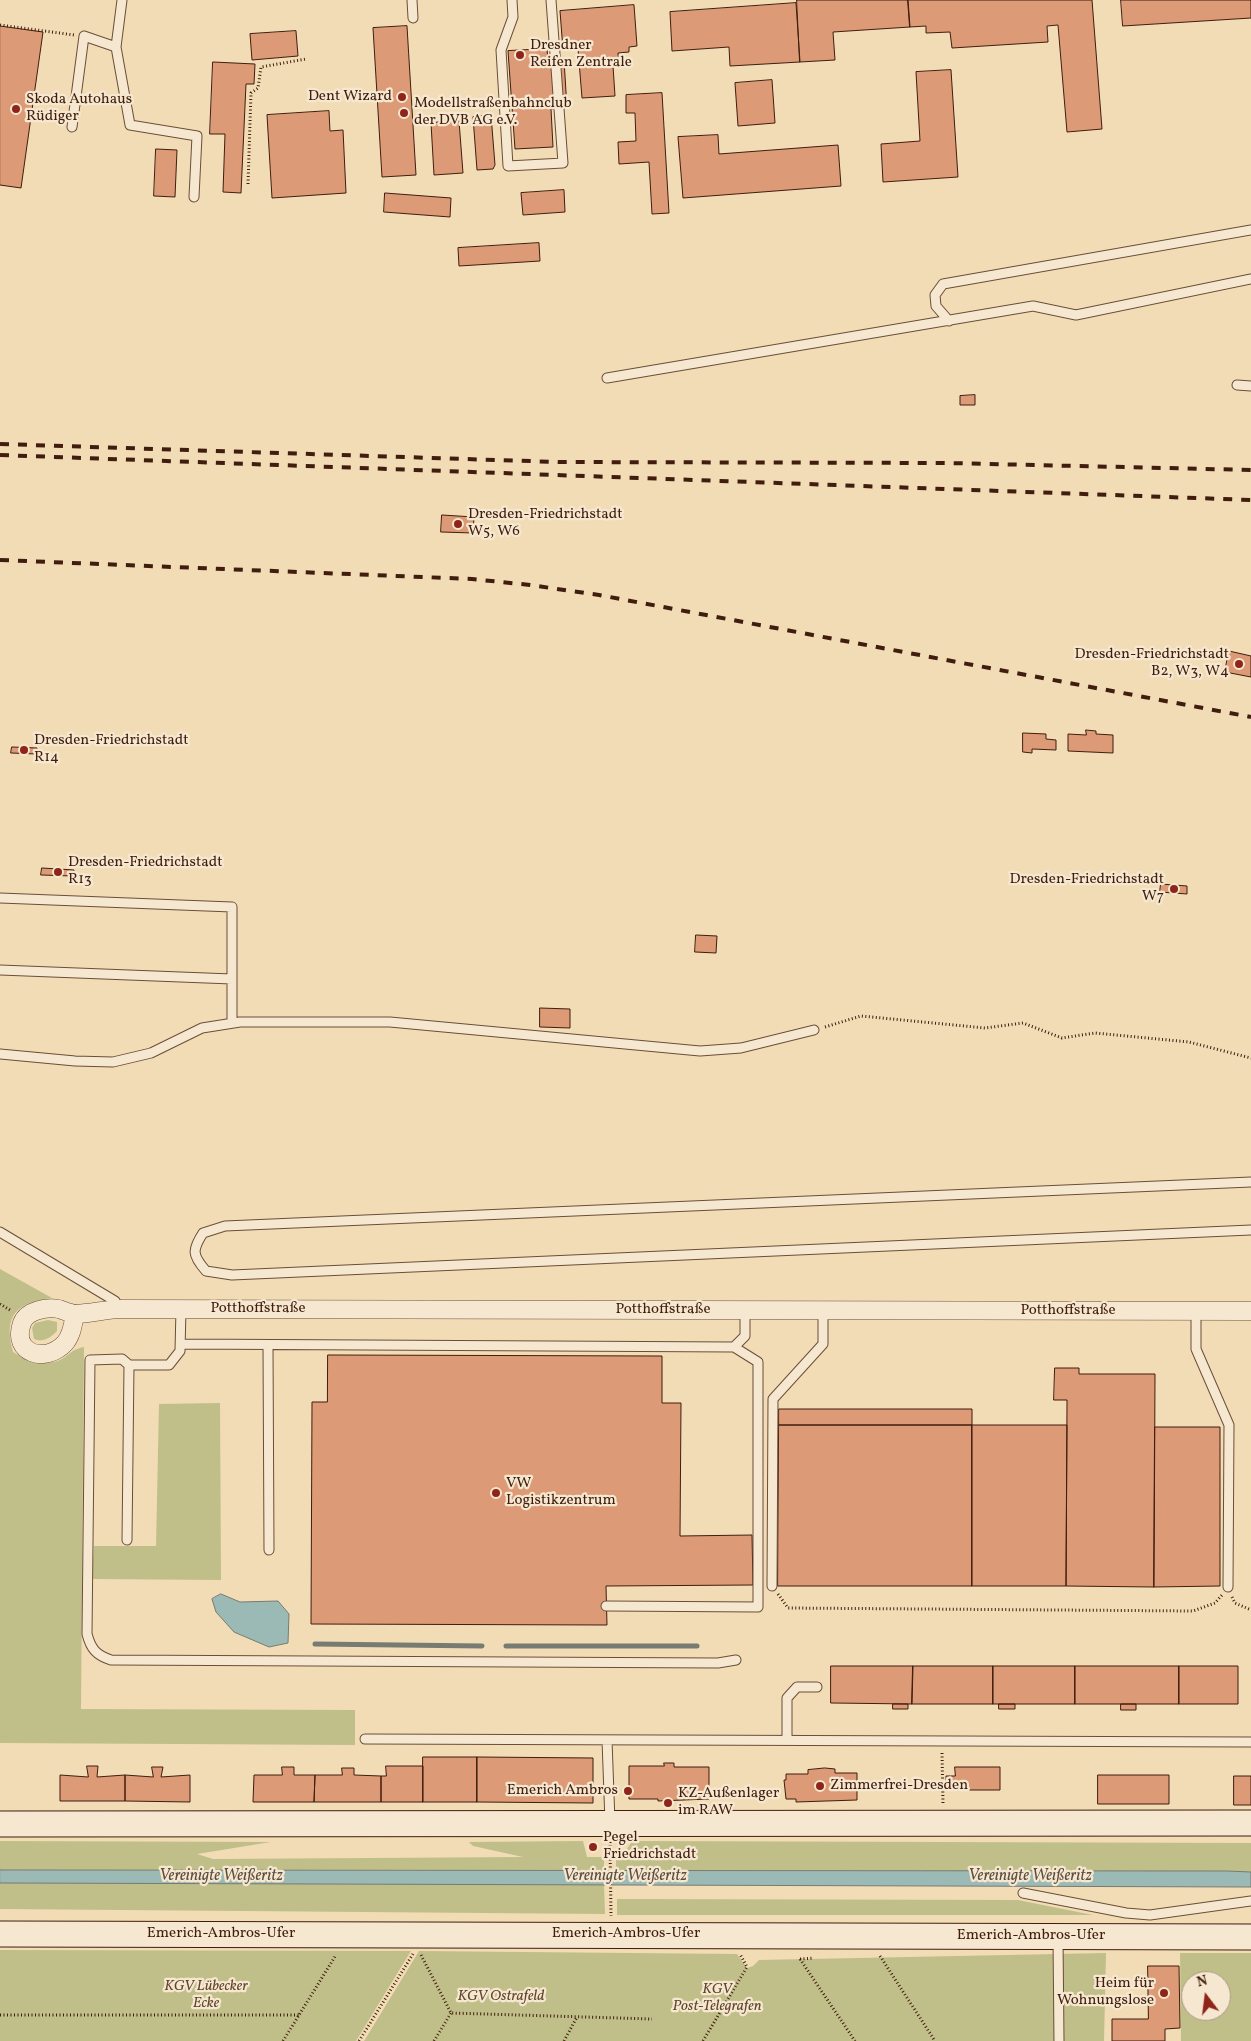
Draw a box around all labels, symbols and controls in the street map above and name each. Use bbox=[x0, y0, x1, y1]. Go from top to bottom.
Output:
place label: Dresdner Reifen Zentrale bbox=[530, 37, 632, 72]
marker: Dresdner Reifen Zentrale bbox=[514, 49, 526, 61]
place label: Dent Wizard bbox=[308, 88, 392, 106]
place label: Skoda Autohaus Rüdiger bbox=[26, 91, 132, 126]
marker: Dent Wizard bbox=[396, 91, 408, 103]
place label: Modellstraßenbahnclub der DVB AG e.V. bbox=[414, 95, 572, 130]
marker: Skoda Autohaus Rüdiger bbox=[10, 103, 22, 115]
marker: Modellstraßenbahnclub der DVB AG e.V. bbox=[398, 107, 410, 119]
place label: Dresden-Friedrichstadt W5, W6 bbox=[468, 506, 622, 541]
marker: Dresden-Friedrichstadt W5, W6 bbox=[452, 518, 464, 530]
place label: Dresden-Friedrichstadt B2, W3, W4 bbox=[1075, 646, 1229, 681]
marker: Dresden-Friedrichstadt B2, W3, W4 bbox=[1233, 658, 1245, 670]
place label: Dresden-Friedrichstadt R14 bbox=[34, 732, 188, 767]
marker: Dresden-Friedrichstadt R14 bbox=[18, 744, 30, 756]
place label: Dresden-Friedrichstadt R13 bbox=[68, 854, 222, 889]
marker: Dresden-Friedrichstadt R13 bbox=[52, 866, 64, 878]
place label: Dresden-Friedrichstadt W7 bbox=[1010, 871, 1164, 906]
marker: Dresden-Friedrichstadt W7 bbox=[1168, 883, 1180, 895]
street label: Potthoffstraße bbox=[210, 1300, 306, 1318]
street label: Potthoffstraße bbox=[615, 1301, 711, 1319]
street label: Potthoffstraße bbox=[1020, 1302, 1116, 1320]
place label: VW Logistikzentrum bbox=[506, 1475, 616, 1510]
marker: VW Logistikzentrum bbox=[490, 1487, 502, 1499]
place label: Zimmerfrei-Dresden bbox=[830, 1777, 968, 1795]
marker: Zimmerfrei-Dresden bbox=[814, 1780, 826, 1792]
place label: Emerich Ambros bbox=[507, 1782, 618, 1800]
marker: Emerich Ambros bbox=[622, 1785, 634, 1797]
place label: KZ-Außenlager im RAW bbox=[678, 1785, 779, 1820]
marker: KZ-Außenlager im RAW bbox=[662, 1797, 674, 1809]
place label: Pegel Friedrichstadt bbox=[603, 1829, 696, 1864]
marker: Pegel Friedrichstadt bbox=[587, 1841, 599, 1853]
water label: Vereinigte Weißeritz bbox=[159, 1867, 283, 1887]
water label: Vereinigte Weißeritz bbox=[563, 1867, 687, 1887]
water label: Vereinigte Weißeritz bbox=[968, 1867, 1092, 1887]
street label: Emerich-Ambros-Ufer bbox=[147, 1925, 295, 1943]
street label: Emerich-Ambros-Ufer bbox=[552, 1925, 700, 1943]
street label: Emerich-Ambros-Ufer bbox=[957, 1927, 1105, 1945]
north arrow bbox=[1181, 1971, 1231, 2021]
text: N bbox=[1195, 1972, 1210, 1992]
place label: Heim für Wohnungslose bbox=[1057, 1975, 1154, 2010]
park label: KGV Lübecker Ecke bbox=[164, 1978, 248, 2013]
park label: KGV Post-Telegrafen bbox=[673, 1981, 761, 2016]
marker: Heim für Wohnungslose bbox=[1158, 1987, 1170, 1999]
park label: KGV Ostrafeld bbox=[458, 1988, 544, 2006]

